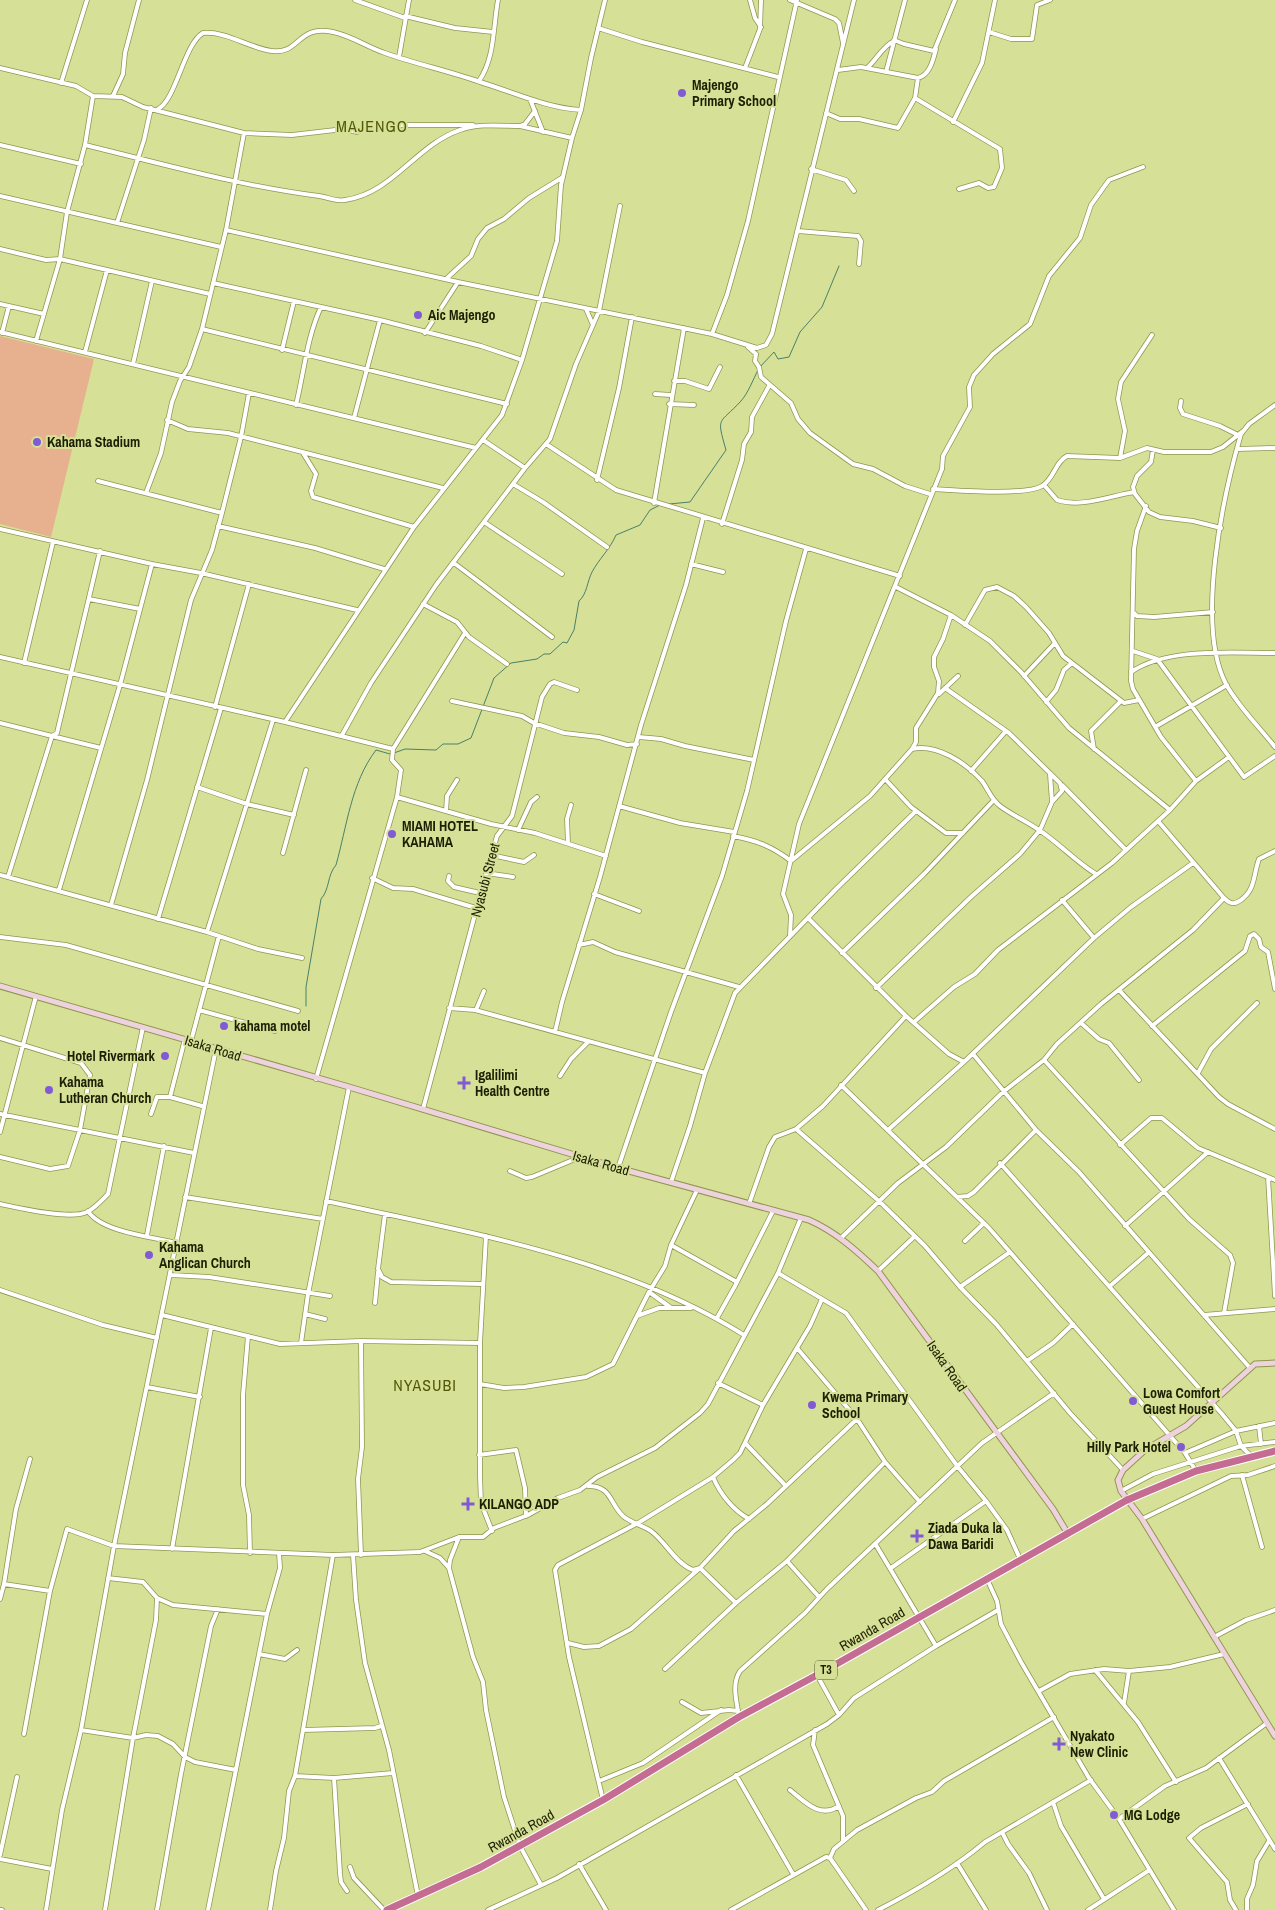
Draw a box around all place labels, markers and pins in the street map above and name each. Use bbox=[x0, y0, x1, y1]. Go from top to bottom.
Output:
place label: Majengo Primary School bbox=[692, 76, 776, 110]
marker: Majengo Primary School bbox=[676, 87, 688, 99]
place label: Aic Majengo bbox=[428, 306, 496, 324]
marker: Aic Majengo bbox=[412, 309, 424, 321]
place label: Kahama Stadium bbox=[47, 433, 140, 451]
marker: Kahama Stadium bbox=[31, 436, 43, 448]
place label: MIAMI HOTEL KAHAMA bbox=[402, 817, 478, 851]
marker: MIAMI HOTEL KAHAMA bbox=[386, 828, 398, 840]
place label: kahama motel bbox=[234, 1017, 311, 1035]
marker: kahama motel bbox=[218, 1020, 230, 1032]
place label: Hotel Rivermark bbox=[67, 1047, 156, 1065]
marker: Hotel Rivermark bbox=[159, 1050, 171, 1062]
place label: Igalilimi Health Centre bbox=[475, 1066, 550, 1100]
place label: Kahama Lutheran Church bbox=[59, 1073, 151, 1107]
marker: Igalilimi Health Centre bbox=[457, 1076, 471, 1090]
marker: Kahama Lutheran Church bbox=[43, 1084, 55, 1096]
place label: Kahama Anglican Church bbox=[159, 1238, 251, 1272]
marker: Kahama Anglican Church bbox=[143, 1249, 155, 1261]
place label: Lowa Comfort Guest House bbox=[1143, 1384, 1220, 1418]
place label: Kwema Primary School bbox=[822, 1388, 909, 1422]
marker: Lowa Comfort Guest House bbox=[1127, 1395, 1139, 1407]
marker: Kwema Primary School bbox=[806, 1399, 818, 1411]
place label: Hilly Park Hotel bbox=[1087, 1438, 1171, 1456]
marker: Hilly Park Hotel bbox=[1175, 1441, 1187, 1453]
place label: KILANGO ADP bbox=[479, 1495, 559, 1513]
marker: KILANGO ADP bbox=[461, 1497, 475, 1511]
place label: Ziada Duka la Dawa Baridi bbox=[928, 1519, 1003, 1553]
marker: Ziada Duka la Dawa Baridi bbox=[910, 1529, 924, 1543]
place label: Nyakato New Clinic bbox=[1070, 1727, 1128, 1761]
marker: Nyakato New Clinic bbox=[1052, 1737, 1066, 1751]
place label: MG Lodge bbox=[1124, 1806, 1180, 1824]
marker: MG Lodge bbox=[1108, 1809, 1120, 1821]

